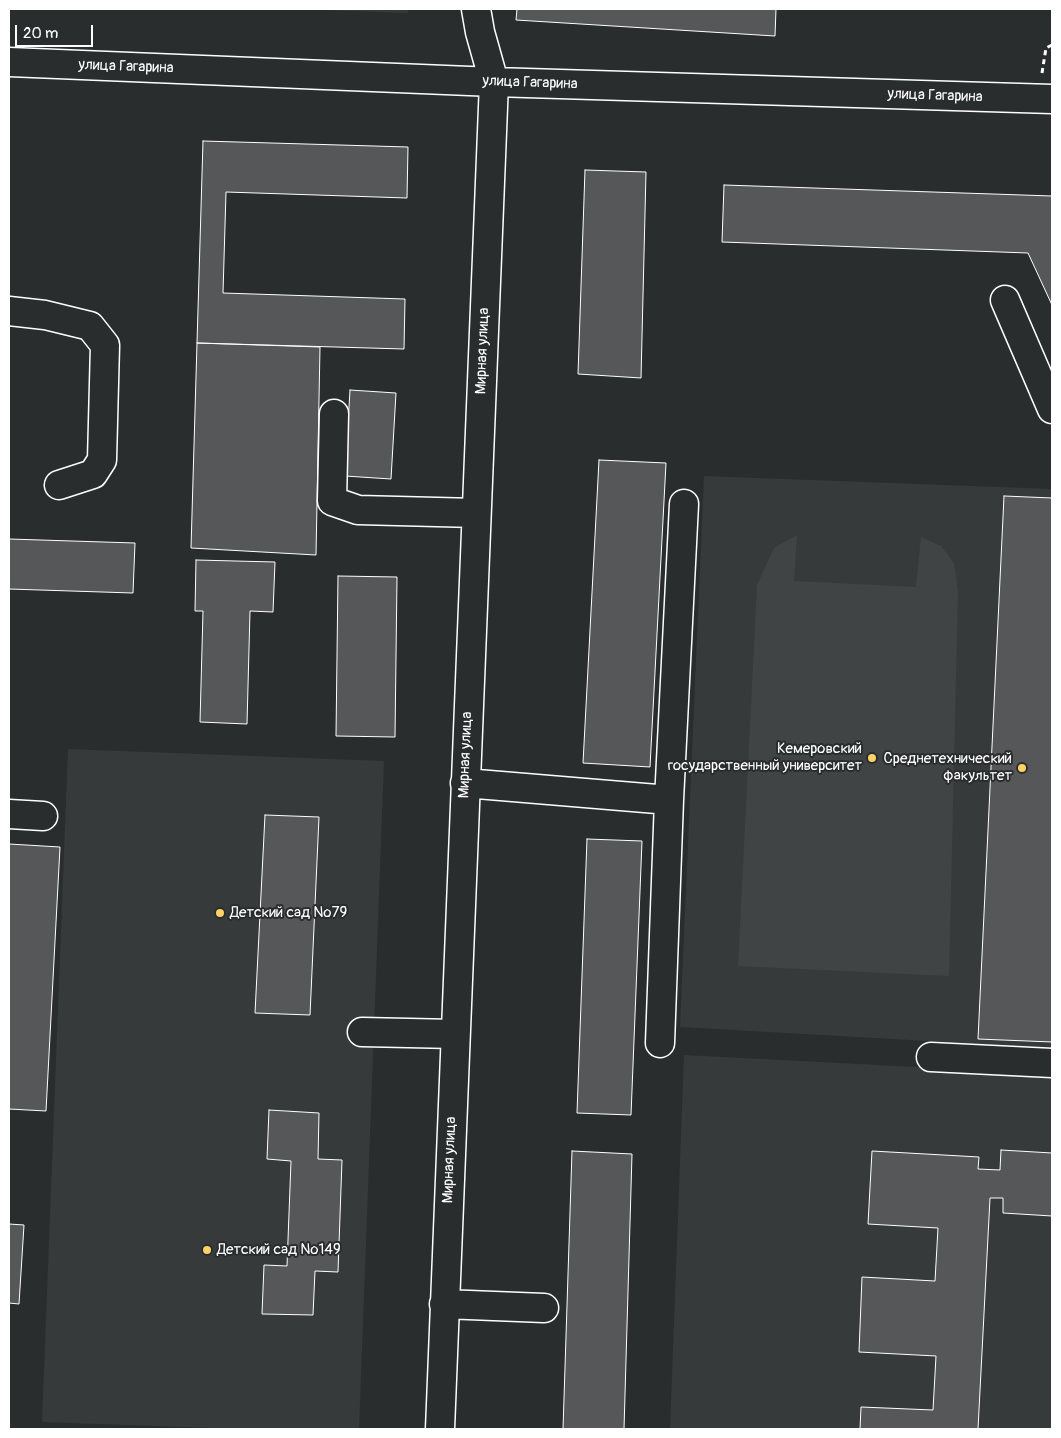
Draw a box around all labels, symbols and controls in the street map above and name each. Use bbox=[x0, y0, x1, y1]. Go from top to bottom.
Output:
scale bar bbox=[18, 15, 95, 47]
text: 20 m bbox=[23, 24, 58, 43]
street label: улица Гагарина bbox=[78, 56, 174, 78]
street label: улица Гагарина bbox=[482, 72, 578, 94]
street label: улица Гагарина bbox=[887, 85, 983, 107]
street label: Мирная улица bbox=[472, 307, 494, 395]
street label: Мирная улица bbox=[455, 711, 477, 799]
place label: Кемеровский государственный университет bbox=[668, 740, 862, 775]
place label: Среднетехнический факультет bbox=[884, 750, 1012, 785]
marker: Кемеровский государственный университет bbox=[866, 752, 878, 764]
marker: Среднетехнический факультет bbox=[1016, 762, 1028, 774]
place label: Детский сад №79 bbox=[230, 904, 347, 922]
marker: Детский сад №79 bbox=[214, 907, 226, 919]
street label: Мирная улица bbox=[439, 1116, 461, 1204]
place label: Детский сад №149 bbox=[217, 1241, 341, 1259]
marker: Детский сад №149 bbox=[201, 1244, 213, 1256]

